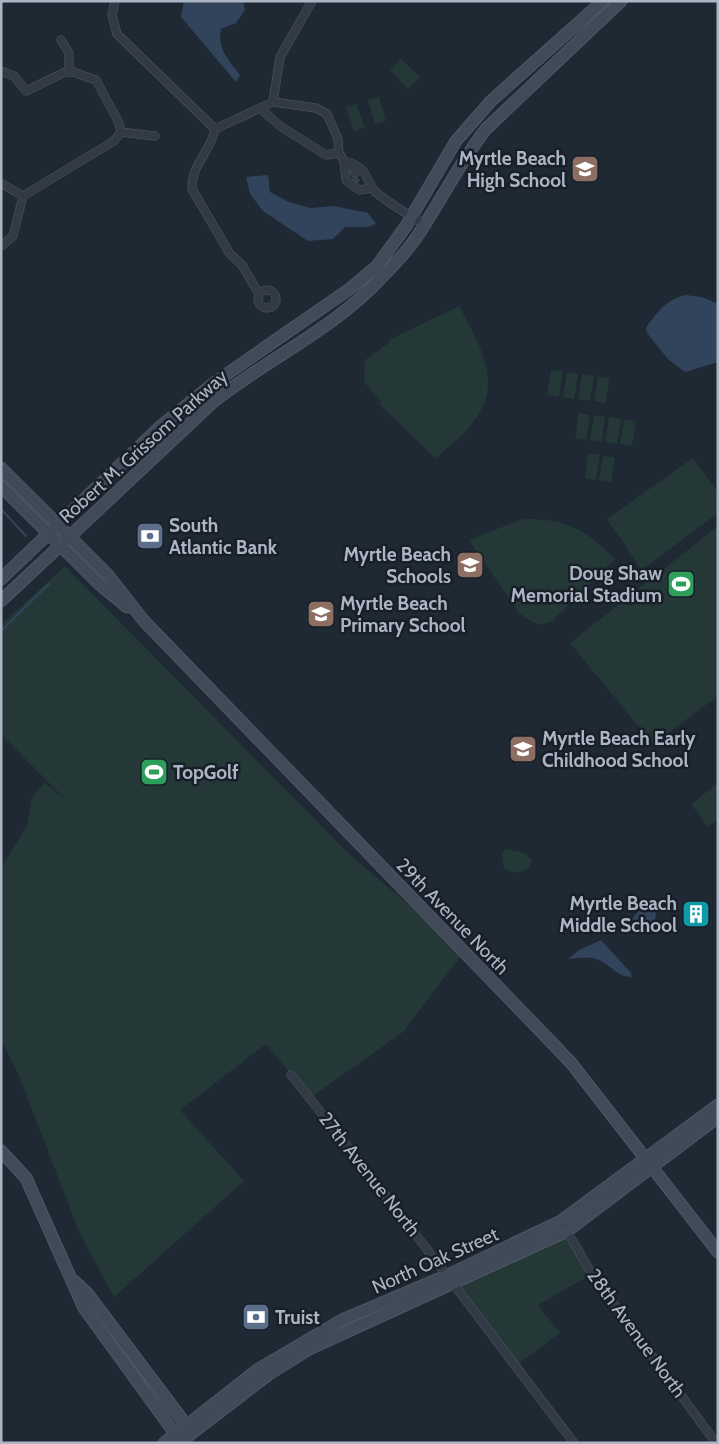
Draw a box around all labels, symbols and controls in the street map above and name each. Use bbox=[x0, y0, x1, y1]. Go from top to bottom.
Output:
place label: Myrtle Beach High School bbox=[458, 147, 566, 192]
school or university icon: Myrtle Beach High School bbox=[570, 154, 600, 184]
street label: Robert M. Grissom Parkway bbox=[55, 365, 232, 528]
place label: South Atlantic Bank bbox=[169, 514, 278, 559]
bank icon: South Atlantic Bank bbox=[135, 521, 165, 551]
place label: Myrtle Beach Schools bbox=[343, 543, 451, 588]
school or university icon: Myrtle Beach Schools bbox=[455, 550, 485, 580]
place label: Doug Shaw Memorial Stadium bbox=[511, 562, 662, 607]
sports icon: Doug Shaw Memorial Stadium bbox=[666, 569, 696, 599]
place label: Myrtle Beach Primary School bbox=[340, 592, 466, 637]
school or university icon: Myrtle Beach Primary School bbox=[306, 599, 336, 629]
place label: Myrtle Beach Early Childhood School bbox=[542, 727, 696, 772]
school or university icon: Myrtle Beach Early Childhood School bbox=[508, 734, 538, 764]
sports icon: TopGolf bbox=[139, 757, 169, 787]
place label: TopGolf bbox=[173, 761, 239, 784]
street label: 29th Avenue North bbox=[391, 854, 514, 979]
place label: Myrtle Beach Middle School bbox=[559, 892, 677, 937]
building icon: Myrtle Beach Middle School bbox=[681, 899, 711, 929]
street label: 27th Avenue North bbox=[314, 1108, 425, 1241]
street label: North Oak Street bbox=[369, 1222, 502, 1299]
street label: 28th Avenue North bbox=[582, 1265, 691, 1402]
bank icon: Truist bbox=[241, 1302, 271, 1332]
place label: Truist bbox=[275, 1306, 320, 1329]

